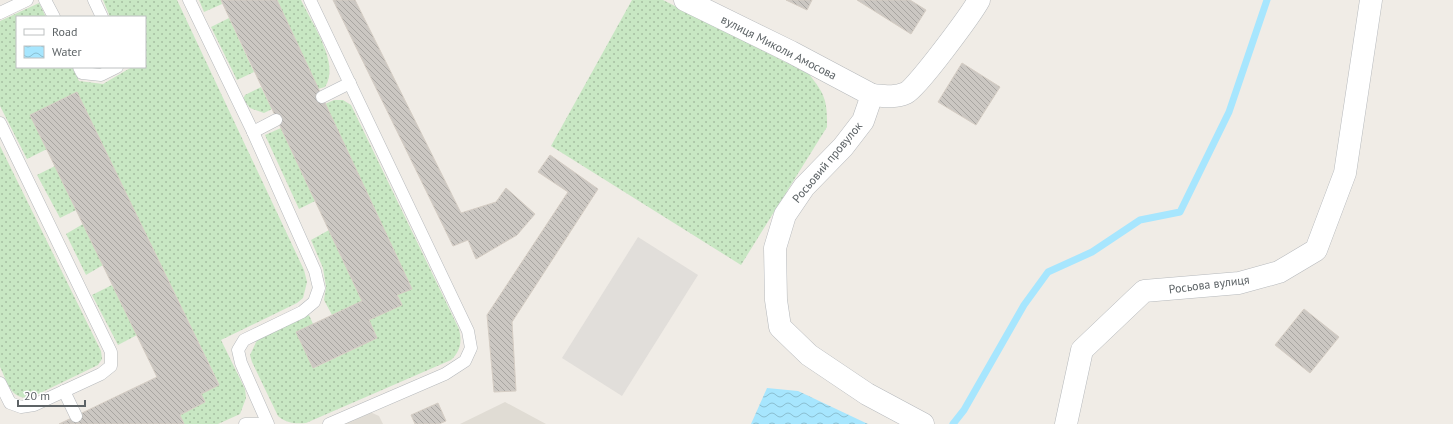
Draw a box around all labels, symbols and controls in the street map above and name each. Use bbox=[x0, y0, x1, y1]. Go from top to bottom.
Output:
street label: вулиця Миколи Амосова bbox=[719, 11, 839, 83]
legend bbox=[16, 16, 146, 68]
text: Road bbox=[52, 24, 77, 39]
text: Water bbox=[52, 44, 82, 59]
street label: Росьовий провулок bbox=[789, 118, 865, 206]
street label: Росьова вулиця bbox=[1168, 272, 1250, 296]
scale bar bbox=[18, 382, 85, 408]
text: 20 m bbox=[24, 388, 50, 403]

